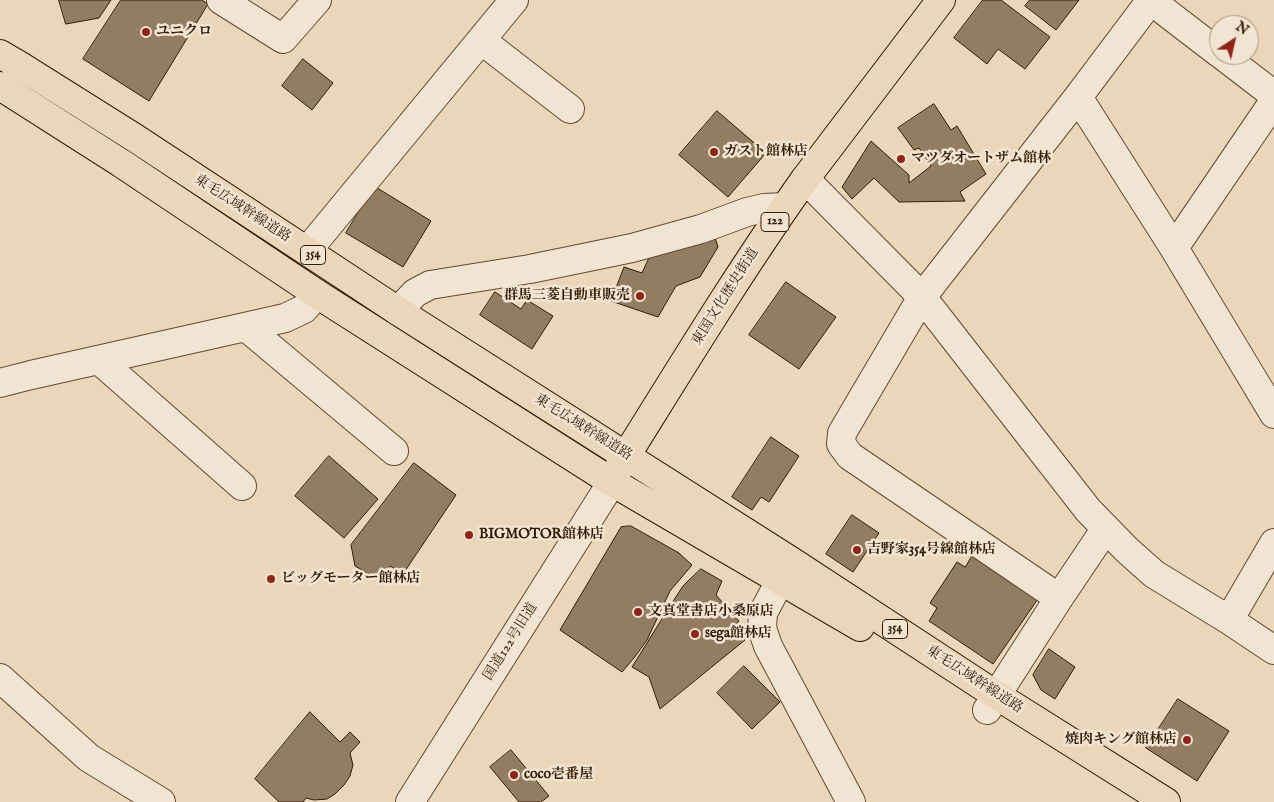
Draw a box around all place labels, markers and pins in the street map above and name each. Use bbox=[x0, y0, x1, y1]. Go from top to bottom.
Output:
place label: ユニクロ bbox=[156, 24, 212, 40]
marker: ユニクロ bbox=[140, 26, 152, 38]
place label: ガスト館林店 bbox=[724, 144, 808, 160]
marker: ガスト館林店 bbox=[708, 146, 720, 158]
place label: マツダオートザム館林 bbox=[911, 151, 1051, 167]
marker: マツダオートザム館林 bbox=[895, 153, 907, 165]
place label: 群馬三菱自動車販売 bbox=[504, 288, 630, 304]
marker: 群馬三菱自動車販売 bbox=[634, 290, 646, 302]
place label: BIGMOTOR館林店 bbox=[479, 527, 604, 543]
marker: BIGMOTOR館林店 bbox=[463, 529, 475, 541]
place label: 吉野家354号線館林店 bbox=[867, 542, 996, 558]
marker: 吉野家354号線館林店 bbox=[851, 544, 863, 556]
place label: ビッグモーター館林店 bbox=[281, 571, 420, 587]
marker: ビッグモーター館林店 bbox=[265, 573, 277, 585]
place label: 文真堂書店小桑原店 bbox=[648, 604, 774, 620]
marker: 文真堂書店小桑原店 bbox=[632, 606, 644, 618]
place label: sega館林店 bbox=[705, 626, 772, 642]
marker: sega館林店 bbox=[689, 628, 701, 640]
place label: 焼肉キング館林店 bbox=[1065, 732, 1177, 748]
marker: 焼肉キング館林店 bbox=[1181, 734, 1193, 746]
place label: coco壱番屋 bbox=[524, 767, 593, 783]
marker: coco壱番屋 bbox=[508, 769, 520, 781]

